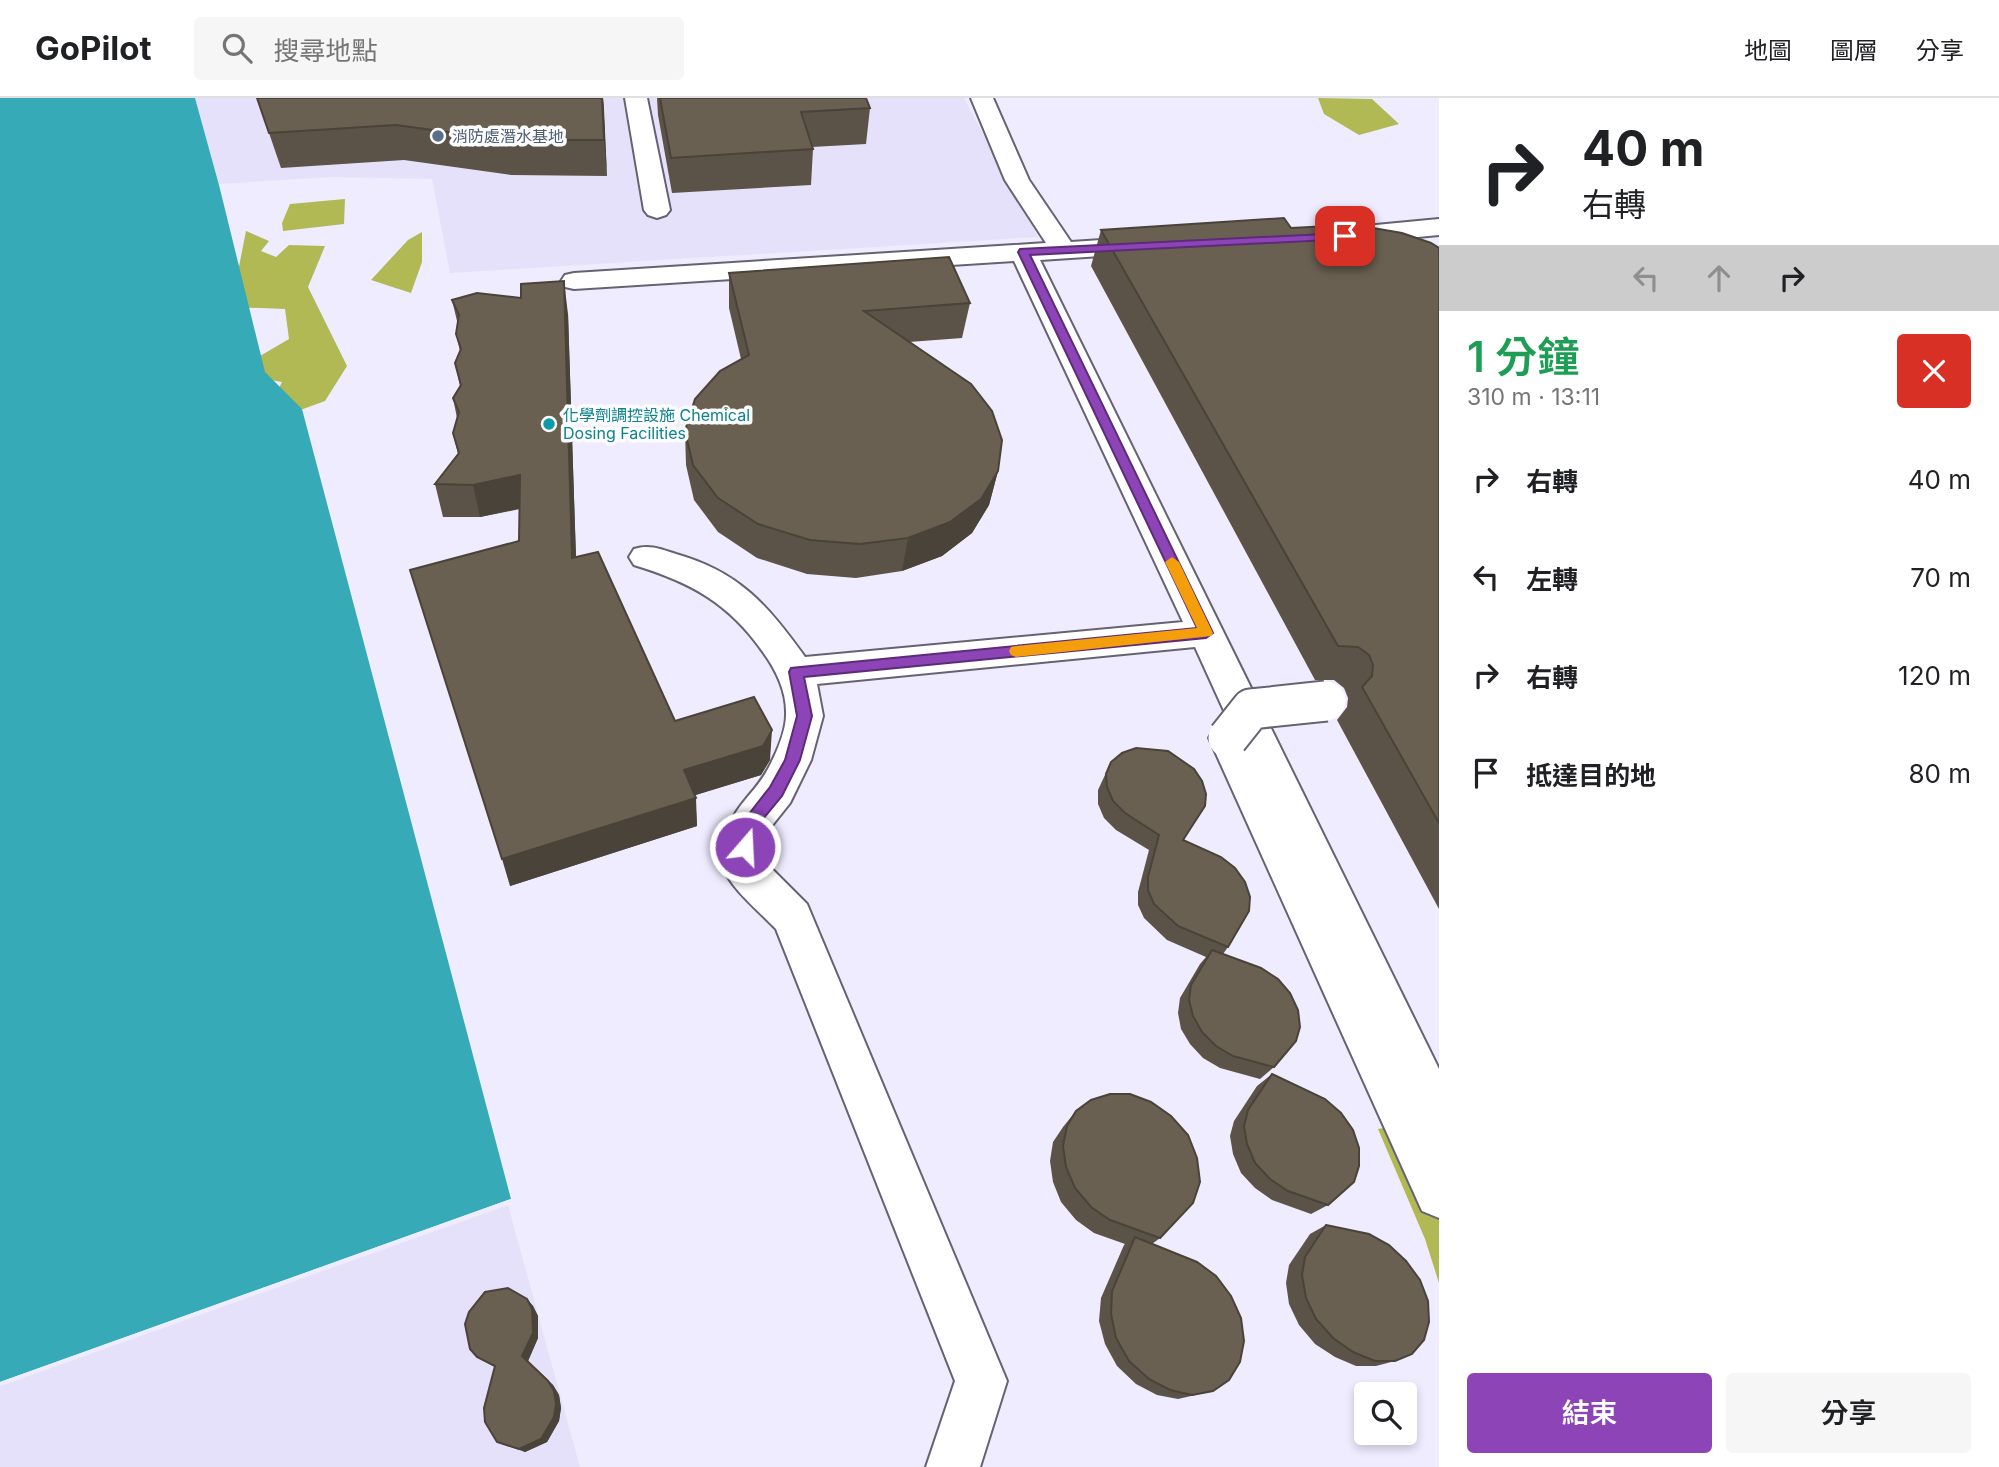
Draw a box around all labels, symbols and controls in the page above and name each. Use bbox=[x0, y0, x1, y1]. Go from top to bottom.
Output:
search box bbox=[194, 17, 684, 80]
text: GoPilot bbox=[35, 28, 152, 68]
icon: search bbox=[218, 29, 256, 67]
text: 搜尋地點 bbox=[274, 35, 378, 66]
text: 地圖 bbox=[1744, 36, 1792, 65]
text: 圖層 bbox=[1830, 36, 1878, 65]
text: 分享 bbox=[1916, 36, 1964, 65]
text: 40 m bbox=[1582, 119, 1705, 178]
place label: 消防處潛水基地 bbox=[452, 126, 564, 146]
icon: right bbox=[1467, 126, 1558, 217]
marker: 消防處潛水基地 bbox=[430, 128, 446, 144]
text: 右轉 bbox=[1582, 185, 1646, 224]
pin bbox=[1315, 206, 1375, 266]
icon: arrive bbox=[1326, 217, 1364, 255]
icon: left bbox=[1627, 259, 1665, 297]
icon: ahead bbox=[1700, 259, 1738, 297]
icon: right bbox=[1773, 259, 1811, 297]
text: 1 分鐘 bbox=[1467, 331, 1579, 382]
button: close bbox=[1897, 334, 1971, 408]
text: 310 m · 13:11 bbox=[1467, 383, 1600, 411]
place label: 化學劑調控設施 Chemical Dosing Facilities bbox=[563, 405, 750, 443]
marker: 化學劑調控設施 Chemical Dosing Facilities bbox=[541, 416, 557, 432]
icon: right bbox=[1467, 460, 1505, 498]
text: 40 m bbox=[1908, 464, 1971, 495]
text: 右轉 bbox=[1526, 466, 1578, 497]
icon: left bbox=[1467, 558, 1505, 596]
text: 70 m bbox=[1910, 562, 1971, 593]
text: 左轉 bbox=[1526, 564, 1578, 595]
icon: right bbox=[1467, 656, 1505, 694]
text: 120 m bbox=[1898, 660, 1971, 691]
text: 右轉 bbox=[1526, 662, 1578, 693]
icon: arrive bbox=[1467, 754, 1505, 792]
text: 80 m bbox=[1908, 758, 1971, 789]
text: 抵達目的地 bbox=[1526, 760, 1656, 791]
position arrow bbox=[708, 810, 782, 884]
button: 結束 bbox=[1467, 1373, 1712, 1453]
button: 分享 bbox=[1726, 1373, 1971, 1453]
map controls bbox=[1354, 1382, 1417, 1445]
button: search bbox=[1354, 1382, 1417, 1445]

